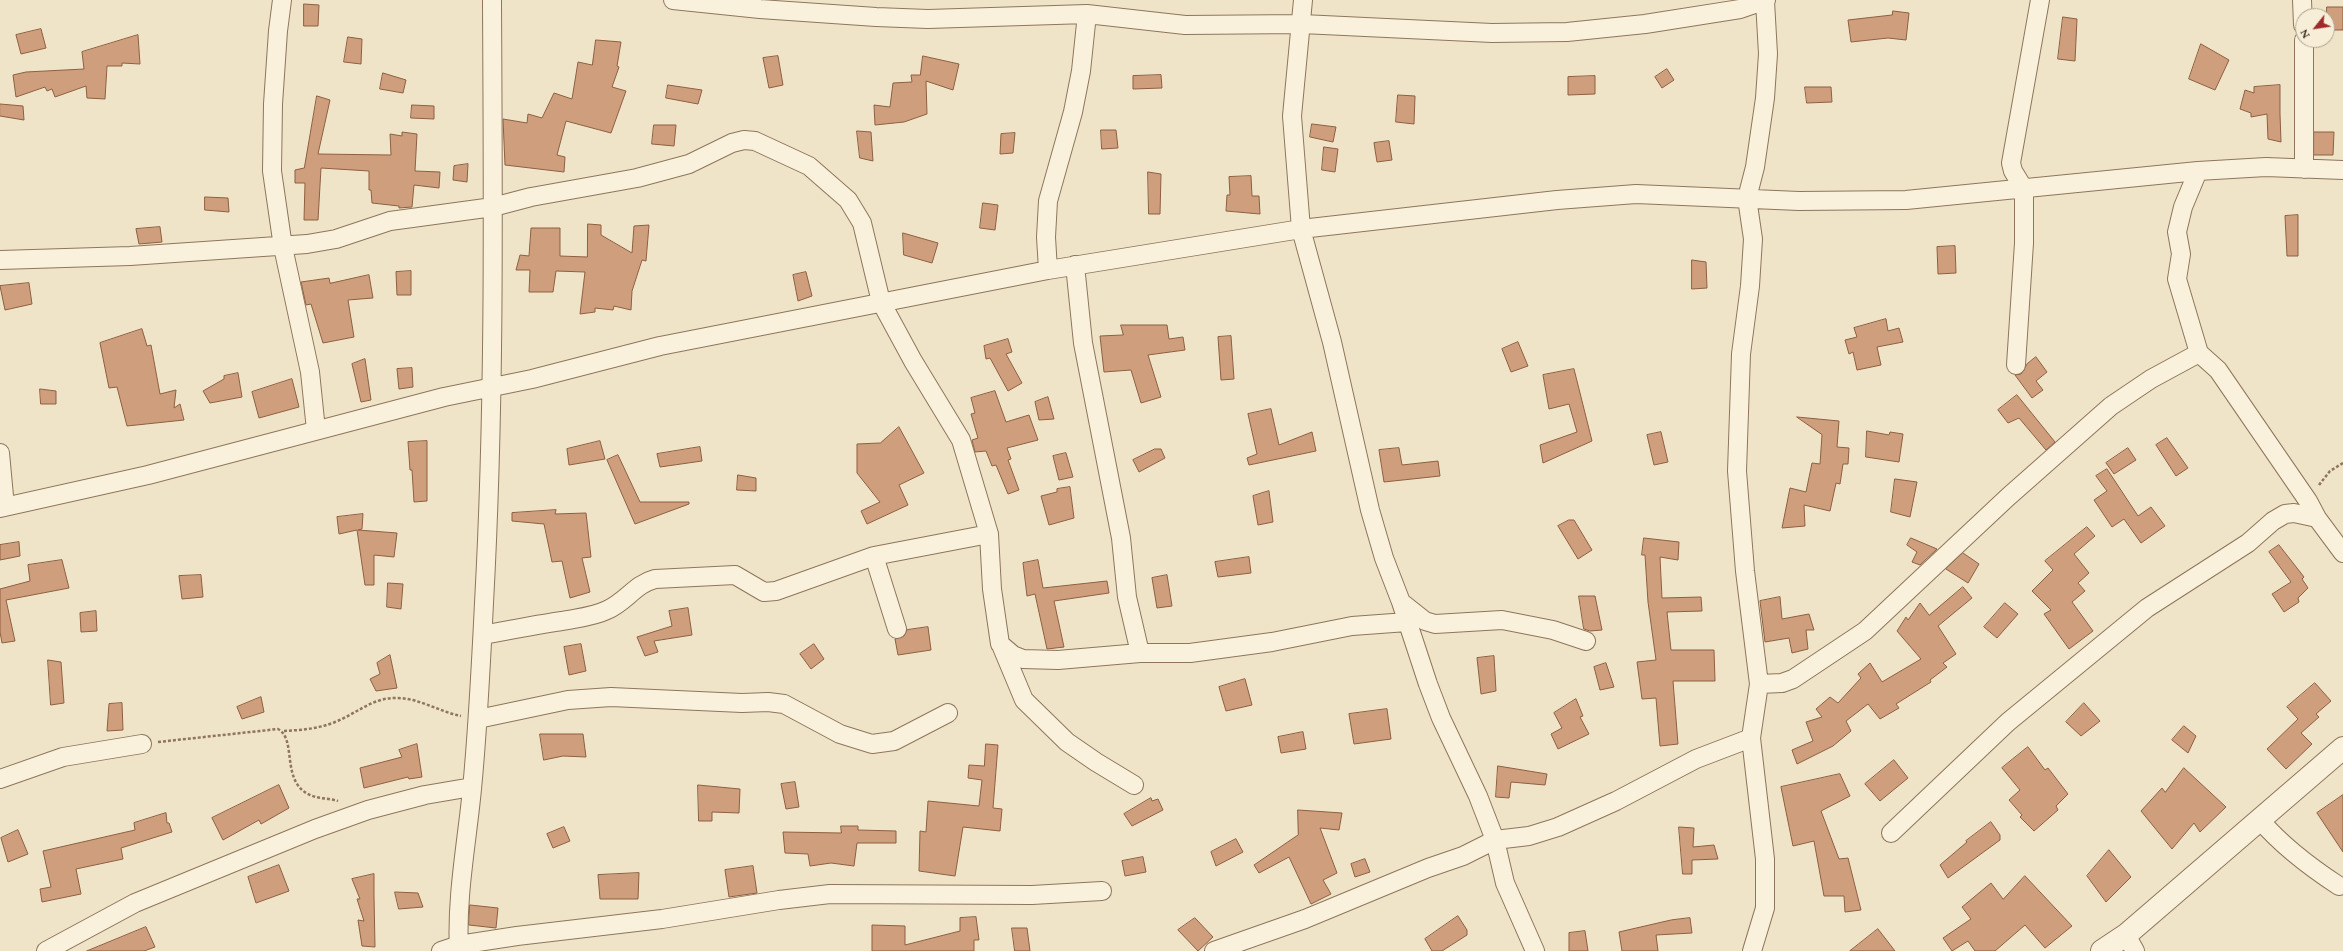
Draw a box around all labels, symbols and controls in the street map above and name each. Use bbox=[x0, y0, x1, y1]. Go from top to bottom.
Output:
north arrow bbox=[2295, 8, 2335, 48]
text: N bbox=[2295, 26, 2315, 42]

